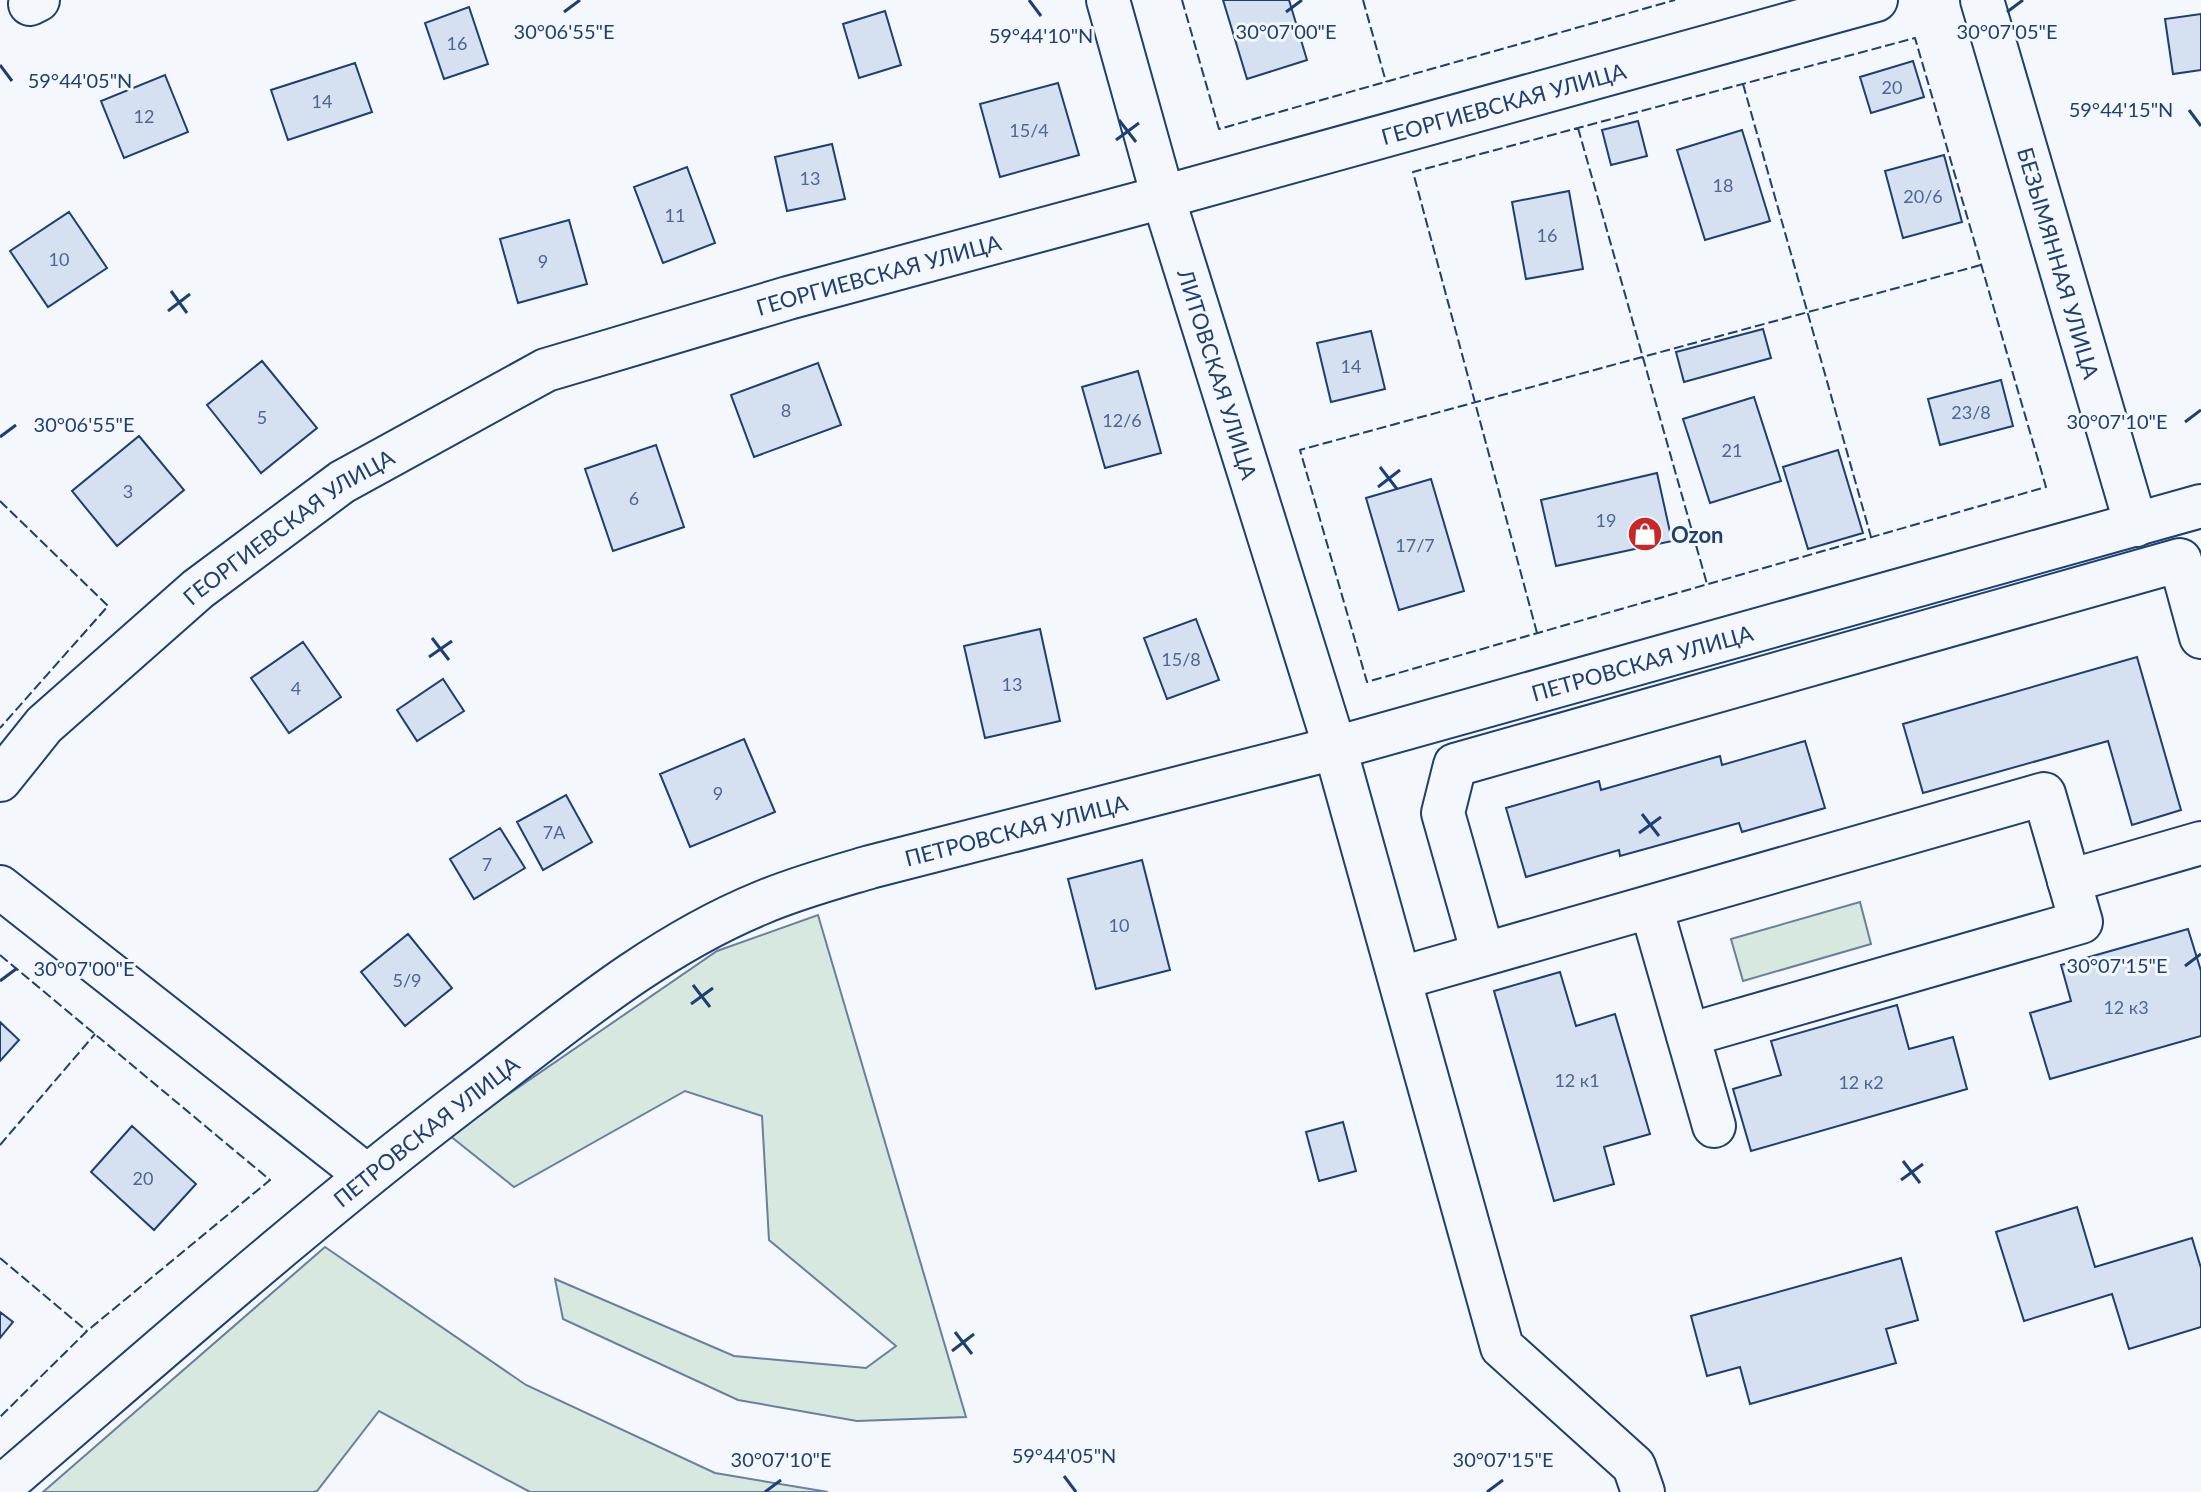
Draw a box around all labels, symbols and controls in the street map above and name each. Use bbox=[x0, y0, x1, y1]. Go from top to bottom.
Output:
text: 30°06'55"E bbox=[514, 19, 614, 43]
text: 30°07'00"E bbox=[1236, 19, 1336, 43]
text: 30°07'05"E bbox=[1957, 19, 2057, 43]
text: 59°44'10"N bbox=[989, 23, 1093, 47]
house number: 16 bbox=[447, 32, 467, 54]
street label: ГЕОРГИЕВСКАЯ УЛИЦА bbox=[1378, 56, 1629, 150]
text: 59°44'05"N bbox=[28, 68, 132, 92]
house number: 20 bbox=[1882, 76, 1902, 98]
house number: 14 bbox=[312, 90, 332, 112]
text: 59°44'15"N bbox=[2069, 97, 2173, 121]
house number: 12 bbox=[134, 105, 154, 127]
house number: 15/4 bbox=[1009, 119, 1049, 141]
street label: БЕЗЫМЯННАЯ УЛИЦА bbox=[2012, 144, 2106, 382]
house number: 13 bbox=[800, 167, 820, 189]
house number: 18 bbox=[1713, 174, 1733, 196]
house number: 20/6 bbox=[1903, 185, 1943, 207]
house number: 11 bbox=[665, 204, 685, 226]
house number: 16 bbox=[1537, 224, 1557, 246]
street label: ГЕОРГИЕВСКАЯ УЛИЦА bbox=[753, 228, 1004, 320]
house number: 10 bbox=[49, 248, 69, 270]
house number: 9 bbox=[538, 250, 548, 272]
street label: ЛИТОВСКАЯ УЛИЦА bbox=[1172, 265, 1264, 483]
house number: 14 bbox=[1341, 355, 1361, 377]
house number: 8 bbox=[781, 399, 791, 421]
house number: 23/8 bbox=[1951, 401, 1991, 423]
house number: 5 bbox=[257, 406, 267, 428]
house number: 12/6 bbox=[1102, 409, 1142, 431]
text: 30°07'10"E bbox=[2067, 409, 2167, 433]
text: 30°06'55"E bbox=[34, 412, 134, 436]
house number: 21 bbox=[1722, 439, 1742, 461]
street label: ГЕОРГИЕВСКАЯ УЛИЦА bbox=[177, 443, 399, 610]
house number: 3 bbox=[123, 480, 133, 502]
house number: 6 bbox=[629, 487, 639, 509]
house number: 19 bbox=[1596, 509, 1616, 531]
shop icon: Ozon bbox=[1626, 515, 1664, 553]
place label: Ozon bbox=[1671, 521, 1724, 548]
house number: 17/7 bbox=[1395, 534, 1435, 556]
street label: ПЕТРОВСКАЯ УЛИЦА bbox=[1528, 618, 1756, 706]
house number: 15/8 bbox=[1161, 648, 1201, 670]
house number: 13 bbox=[1002, 673, 1022, 695]
house number: 4 bbox=[291, 677, 301, 699]
house number: 9 bbox=[713, 782, 723, 804]
street label: ПЕТРОВСКАЯ УЛИЦА bbox=[902, 788, 1130, 871]
house number: 7А bbox=[543, 821, 566, 843]
house number: 7 bbox=[482, 853, 492, 875]
house number: 10 bbox=[1109, 914, 1129, 936]
text: 30°07'15"E bbox=[2067, 953, 2167, 977]
text: 30°07'00"E bbox=[34, 956, 134, 980]
house number: 5/9 bbox=[392, 969, 422, 991]
house number: 12 к3 bbox=[2103, 996, 2149, 1018]
street label: ПЕТРОВСКАЯ УЛИЦА bbox=[327, 1049, 524, 1212]
house number: 12 к1 bbox=[1554, 1069, 1600, 1091]
house number: 12 к2 bbox=[1838, 1071, 1884, 1093]
house number: 20 bbox=[133, 1167, 153, 1189]
text: 59°44'05"N bbox=[1012, 1443, 1116, 1467]
text: 30°07'10"E bbox=[731, 1447, 831, 1471]
text: 30°07'15"E bbox=[1453, 1447, 1553, 1471]

